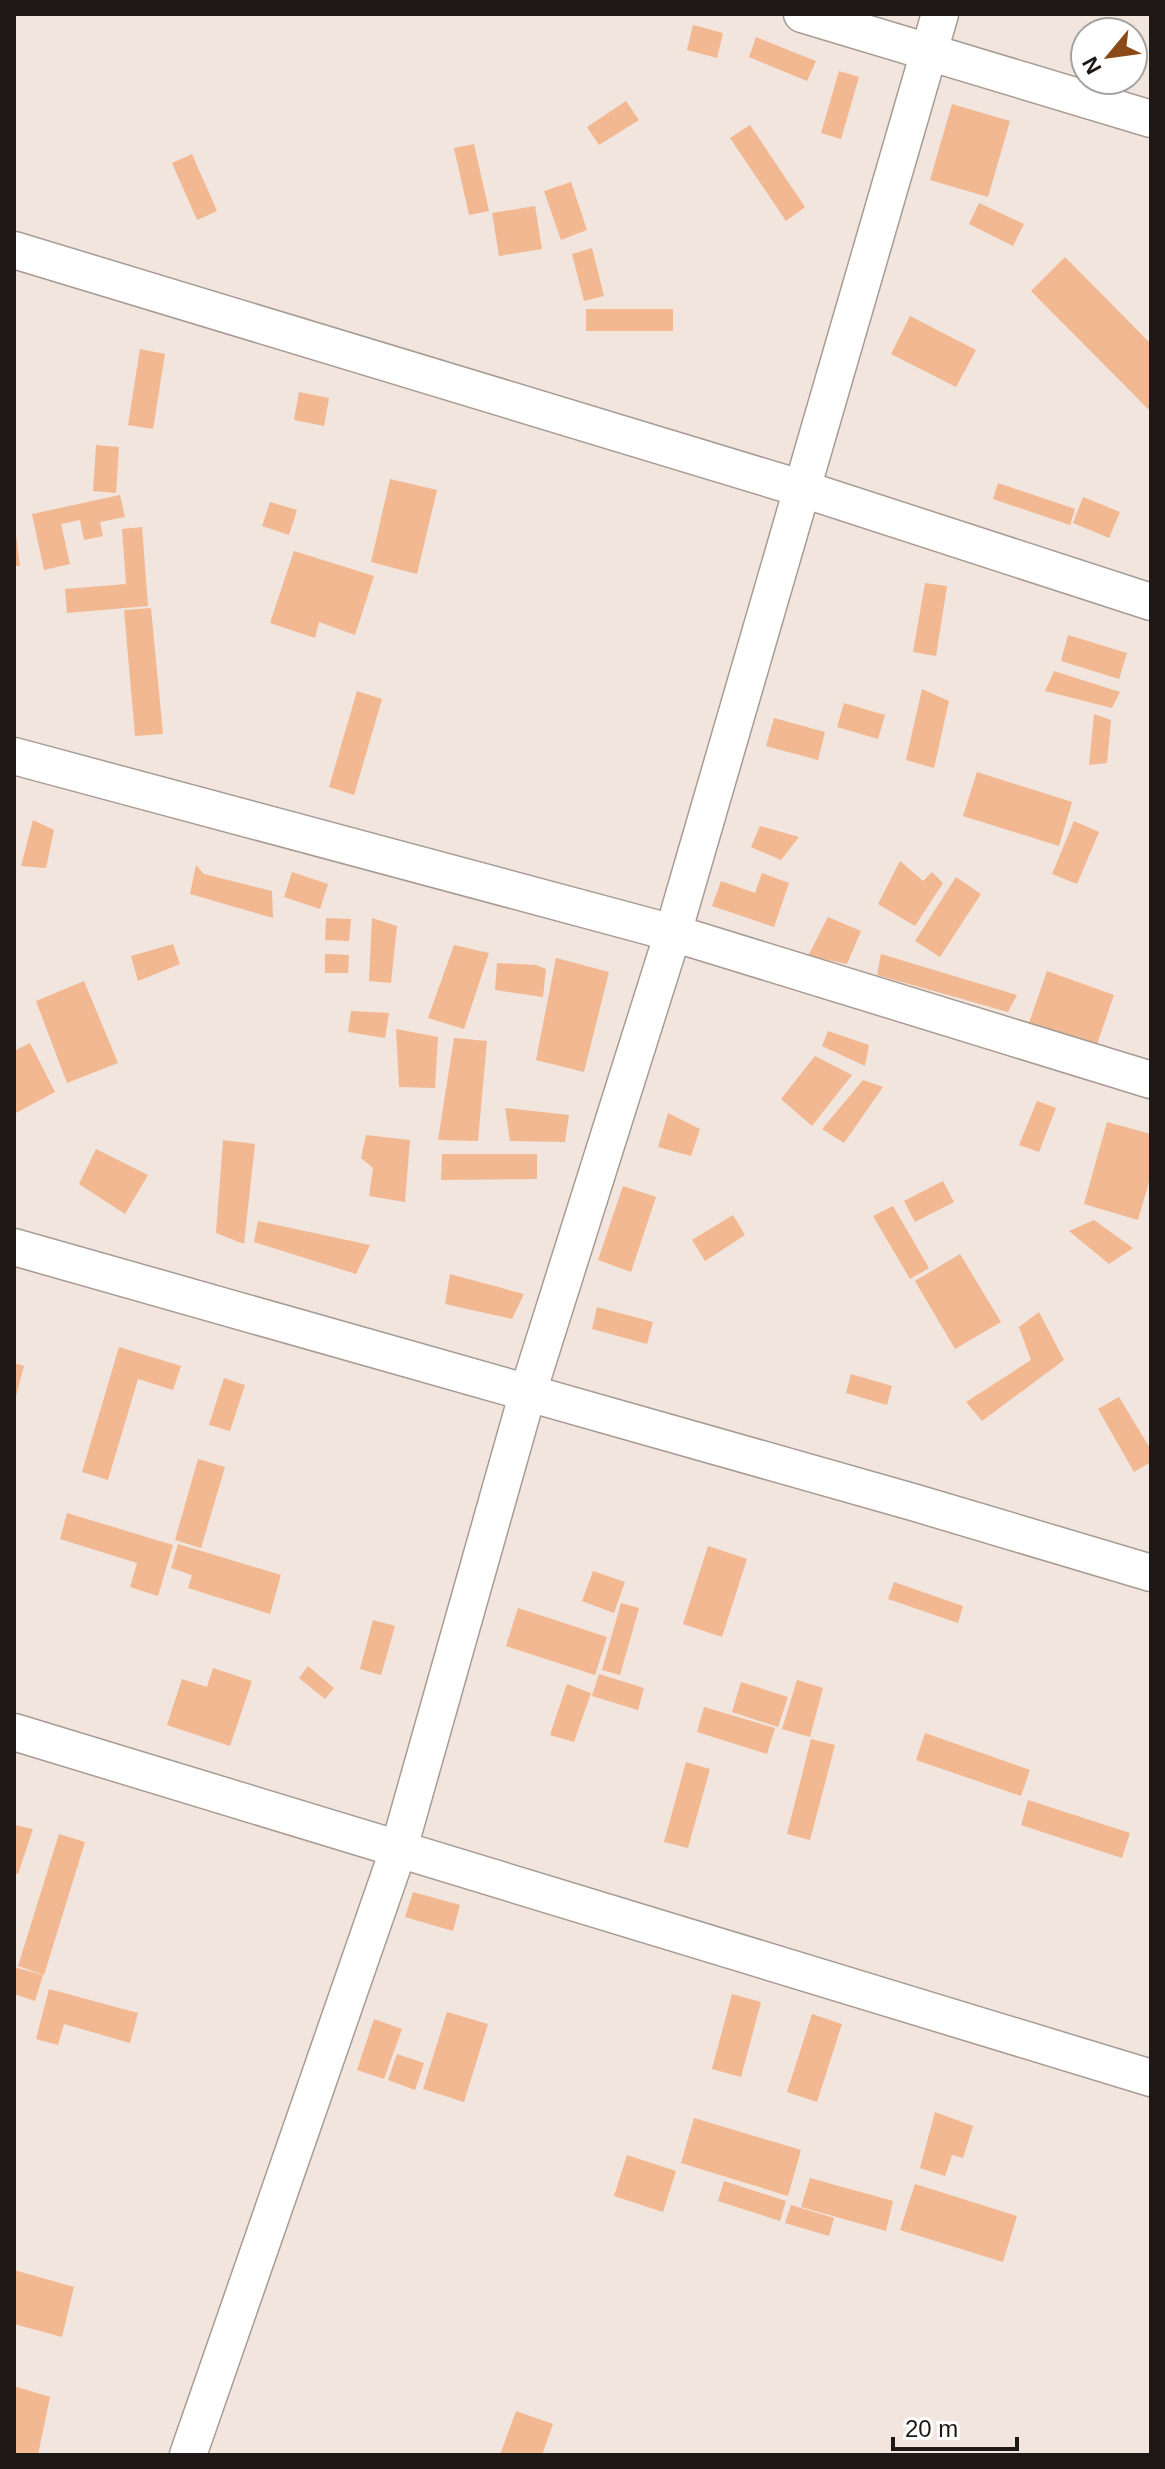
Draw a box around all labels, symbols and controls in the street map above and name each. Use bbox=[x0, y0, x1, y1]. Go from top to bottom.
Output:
north arrow bbox=[1069, 16, 1149, 96]
text: N bbox=[1077, 52, 1107, 78]
scale bar bbox=[893, 2401, 1017, 2451]
text: 20 m bbox=[905, 2415, 958, 2442]

